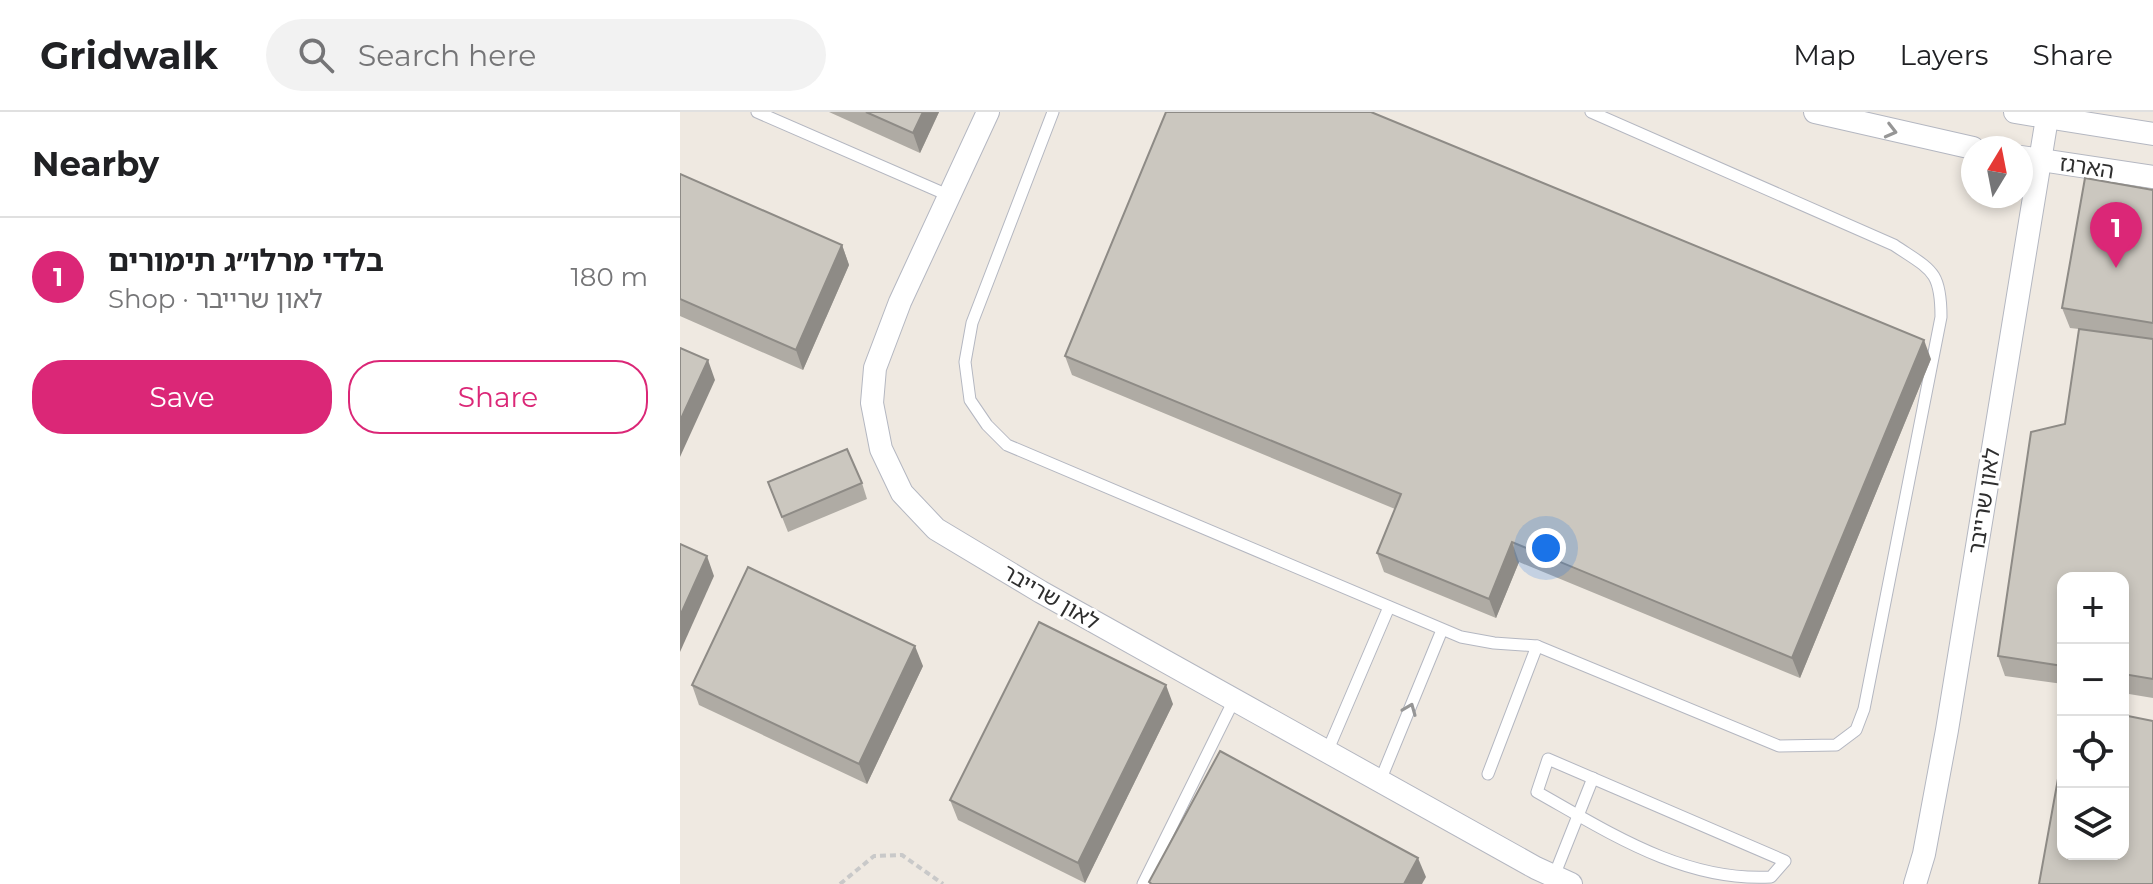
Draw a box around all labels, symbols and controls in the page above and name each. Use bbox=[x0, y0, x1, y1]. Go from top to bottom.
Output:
search box bbox=[266, 19, 826, 91]
text: Gridwalk bbox=[40, 32, 218, 79]
icon: search bbox=[294, 33, 338, 77]
text: Search here bbox=[358, 37, 536, 74]
text: Map bbox=[1793, 38, 1856, 72]
text: Layers bbox=[1900, 38, 1989, 72]
text: Share bbox=[2033, 38, 2113, 72]
one-way arrow bbox=[1884, 121, 1898, 138]
north arrow bbox=[1961, 136, 2033, 208]
text: Nearby bbox=[32, 143, 159, 185]
street label: הארגז bbox=[2058, 149, 2116, 185]
pin: 1 bbox=[2090, 202, 2142, 268]
text: בלדי מרלו״ג תימורים bbox=[108, 242, 384, 279]
text: 1 bbox=[53, 261, 63, 293]
text: 180 m bbox=[570, 261, 648, 293]
text: Shop · לאון שרייבר bbox=[108, 283, 323, 315]
button: Save bbox=[32, 360, 332, 434]
button: Share bbox=[348, 360, 648, 434]
street label: לאון שרייבר bbox=[1962, 446, 2006, 556]
your location bbox=[1526, 528, 1566, 568]
street label: לאון שרייבר bbox=[998, 558, 1104, 636]
map controls bbox=[2057, 572, 2129, 860]
button: + bbox=[2057, 572, 2129, 644]
button: − bbox=[2057, 644, 2129, 716]
one-way arrow bbox=[1400, 703, 1416, 717]
button: locate bbox=[2057, 716, 2129, 788]
button: layers bbox=[2057, 788, 2129, 860]

